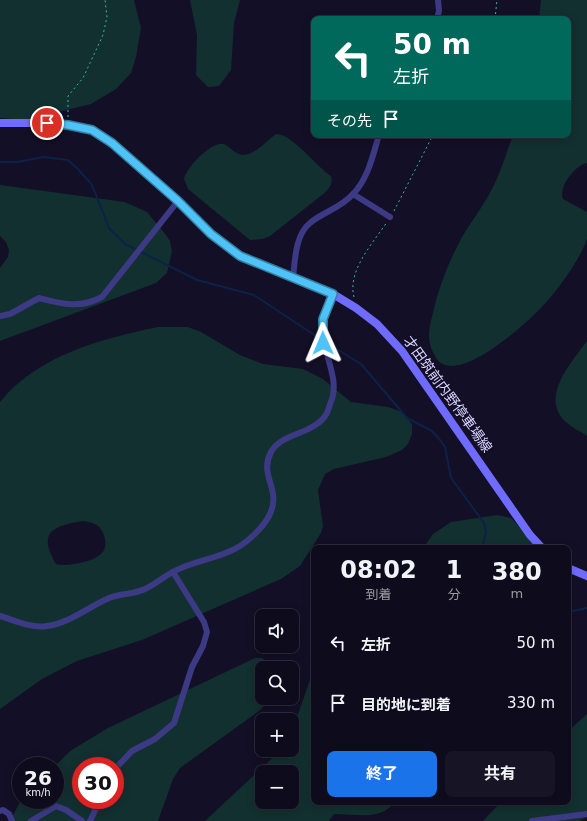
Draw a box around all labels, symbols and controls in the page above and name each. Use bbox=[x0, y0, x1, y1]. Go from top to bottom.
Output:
text: 50 m bbox=[393, 28, 471, 61]
icon: left bbox=[327, 32, 379, 84]
text: 左折 bbox=[393, 66, 429, 87]
pin bbox=[30, 106, 64, 140]
icon: arrive bbox=[380, 108, 402, 130]
icon: arrive bbox=[36, 112, 58, 134]
text: その先 bbox=[327, 112, 372, 130]
position arrow bbox=[302, 322, 344, 364]
street label: 才田筑前内野停車場線 bbox=[400, 333, 496, 455]
text: 08:02 bbox=[340, 556, 417, 584]
text: 1 bbox=[446, 556, 462, 584]
text: 380 bbox=[492, 558, 542, 586]
text: m bbox=[510, 586, 523, 601]
text: 到着 bbox=[365, 587, 391, 602]
text: 分 bbox=[448, 587, 461, 602]
map controls bbox=[255, 609, 299, 809]
button: sound bbox=[255, 609, 299, 653]
icon: left bbox=[327, 632, 349, 654]
text: 50 m bbox=[517, 634, 555, 652]
text: 左折 bbox=[361, 636, 391, 654]
button: search bbox=[255, 661, 299, 705]
icon: arrive bbox=[327, 692, 349, 714]
text: 330 m bbox=[507, 694, 555, 712]
text: 目的地に到着 bbox=[361, 696, 451, 714]
button: + bbox=[255, 713, 299, 757]
button: 終了 bbox=[327, 751, 437, 797]
button: 共有 bbox=[445, 751, 555, 797]
speed limit sign: 30 bbox=[72, 757, 124, 809]
button: − bbox=[255, 765, 299, 809]
text: 26 bbox=[24, 766, 52, 790]
text: km/h bbox=[25, 787, 51, 798]

